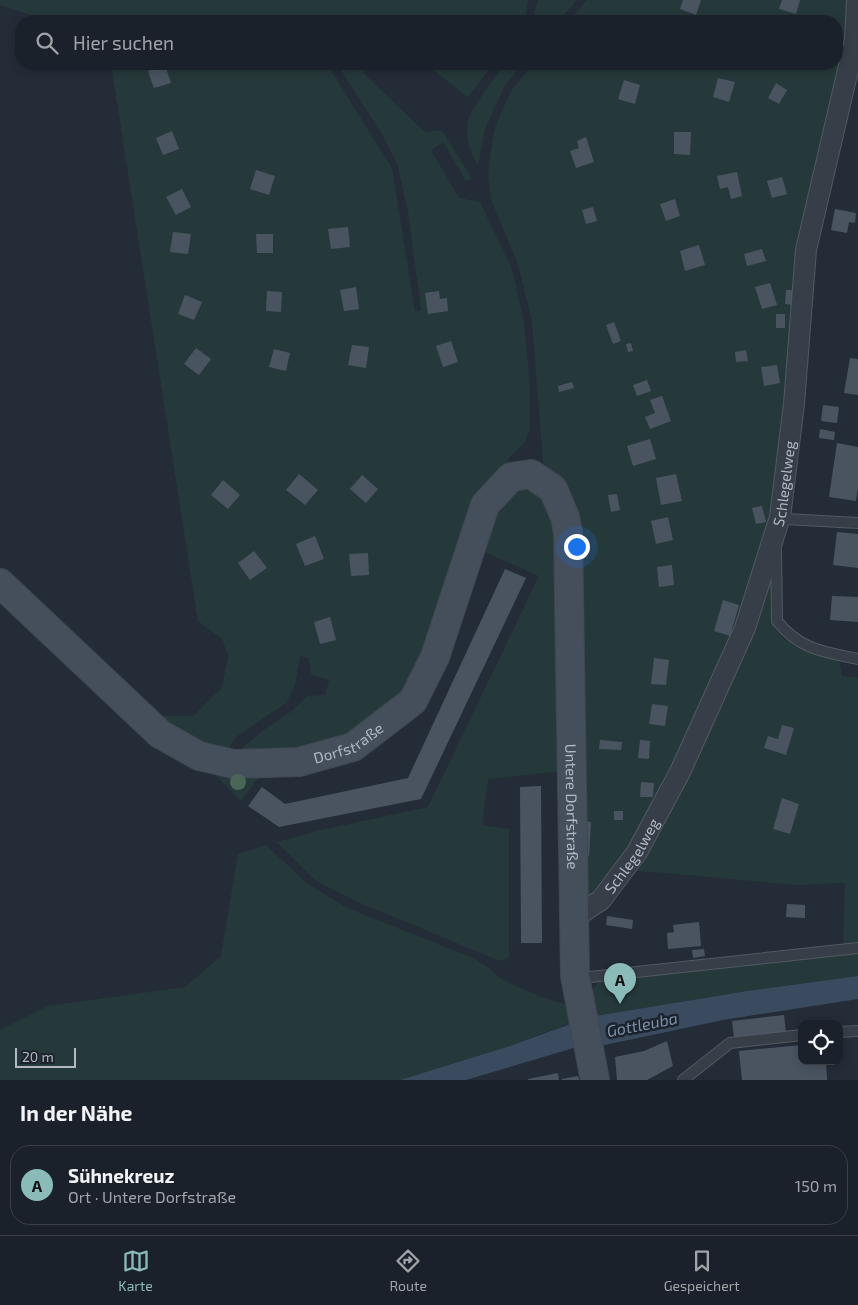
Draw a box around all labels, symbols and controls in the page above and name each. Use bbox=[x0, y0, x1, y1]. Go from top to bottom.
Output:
search box bbox=[15, 15, 843, 70]
icon: search bbox=[33, 29, 61, 57]
text: Hier suchen bbox=[73, 31, 174, 54]
street label: Schlegelweg bbox=[769, 439, 798, 529]
your location bbox=[564, 534, 590, 560]
street label: Dorfstraße bbox=[311, 718, 386, 767]
street label: Untere Dorfstraße bbox=[562, 744, 582, 870]
street label: Schlegelweg bbox=[600, 814, 663, 897]
pin: A bbox=[604, 963, 636, 1004]
water label: Gottleuba bbox=[605, 1008, 679, 1040]
map controls bbox=[798, 1020, 843, 1065]
button: locate bbox=[798, 1020, 843, 1065]
scale bar bbox=[15, 1045, 76, 1068]
text: 20 m bbox=[22, 1048, 54, 1065]
text: In der Nähe bbox=[20, 1100, 132, 1125]
text: Sühnekreuz bbox=[68, 1164, 175, 1187]
text: A bbox=[32, 1176, 42, 1195]
text: 150 m bbox=[795, 1176, 837, 1195]
text: Ort · Untere Dorfstraße bbox=[68, 1187, 236, 1206]
tab: Karte bbox=[118, 1247, 153, 1294]
tab: Route bbox=[390, 1247, 427, 1294]
tab: Gespeichert bbox=[664, 1247, 740, 1294]

